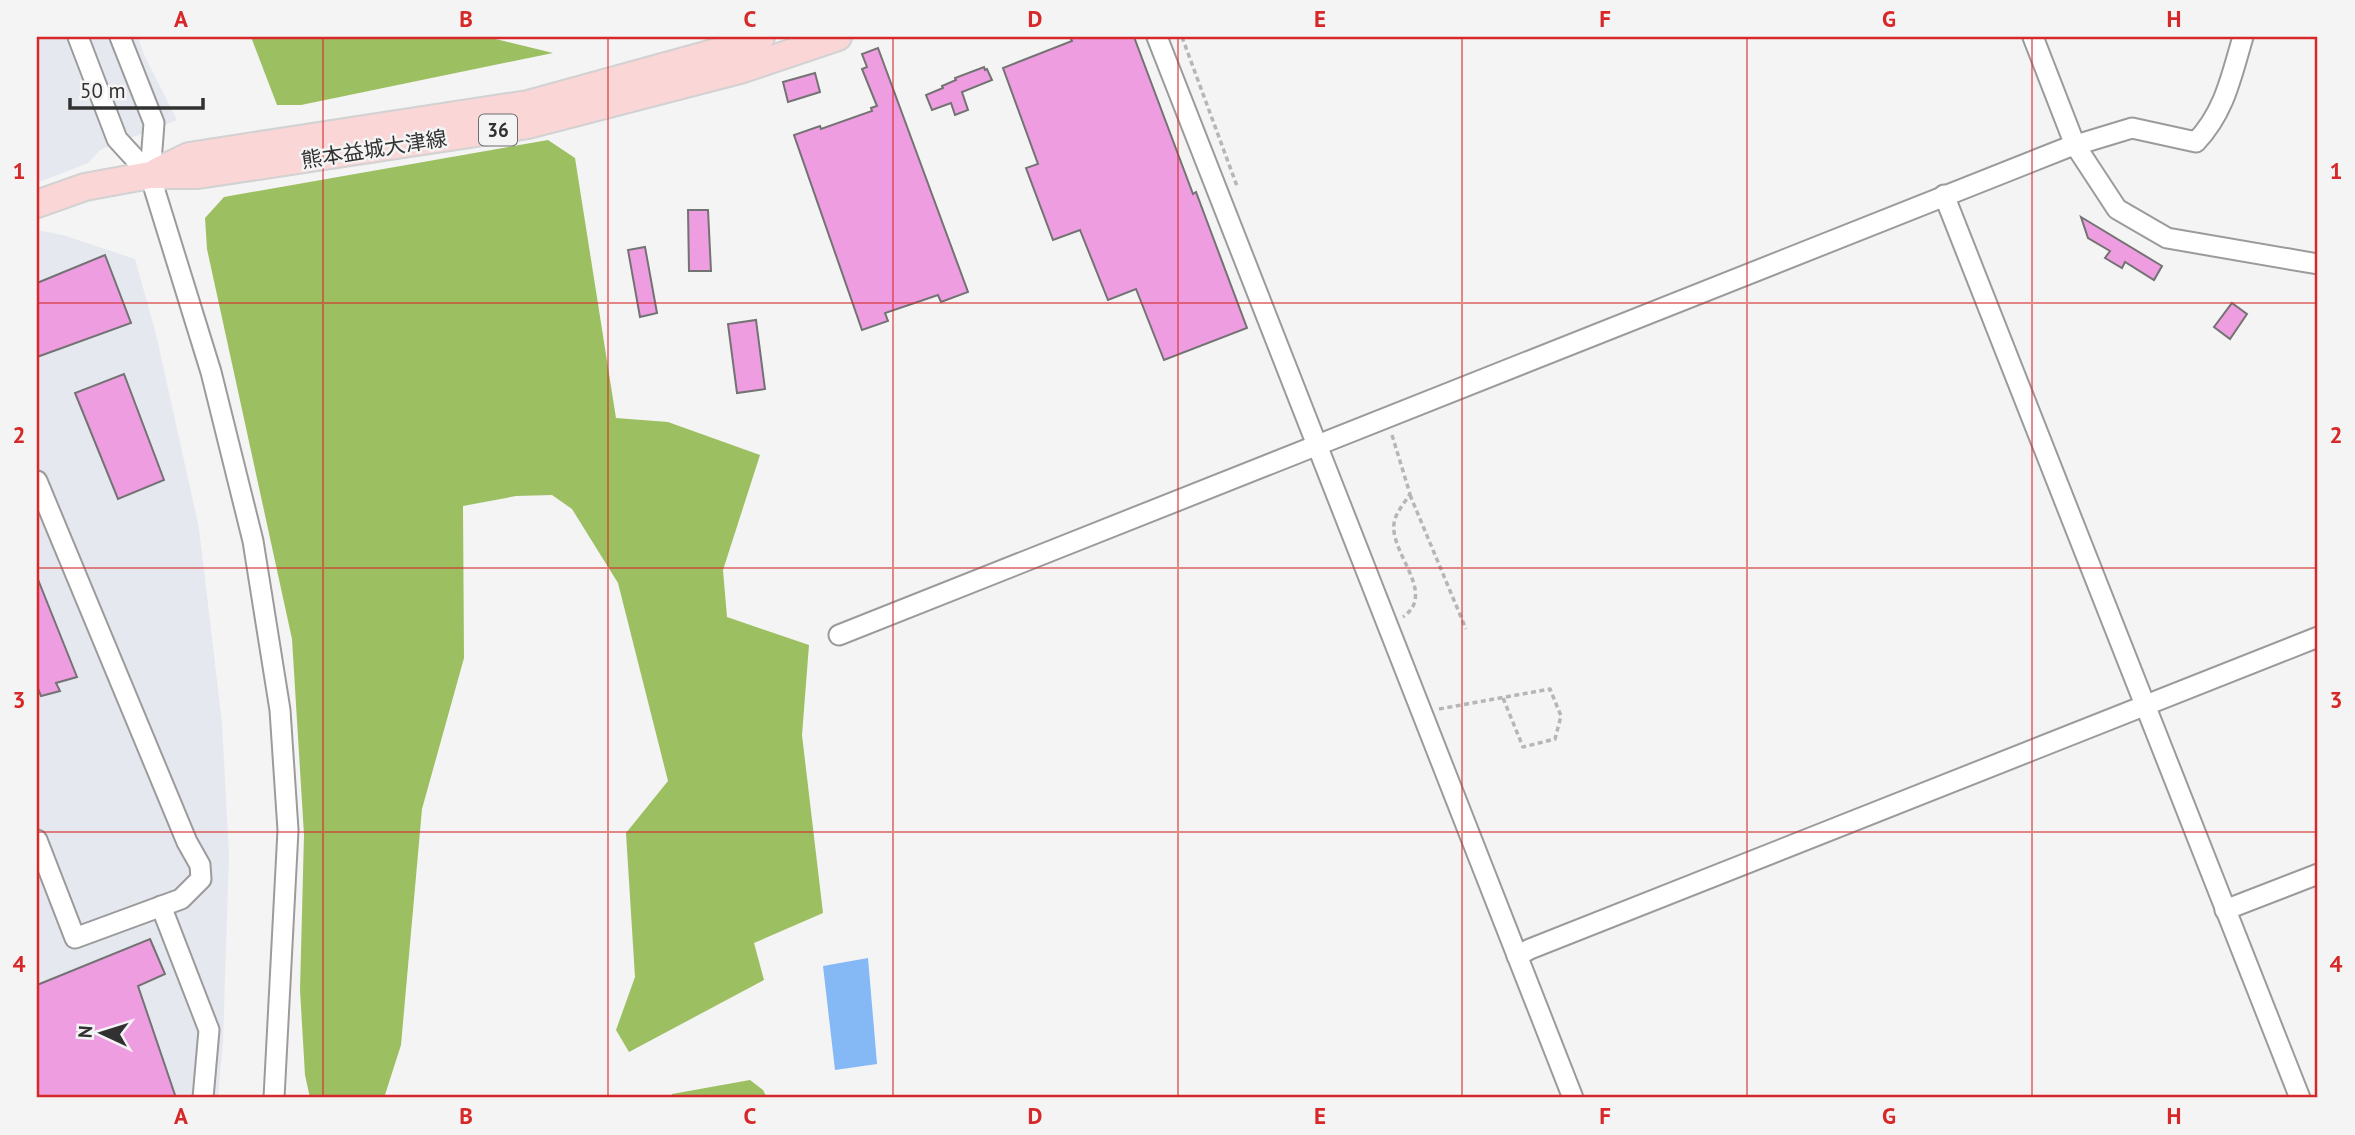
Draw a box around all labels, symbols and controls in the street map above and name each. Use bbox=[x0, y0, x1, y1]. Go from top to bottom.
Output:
text: A bbox=[174, 4, 188, 33]
text: B bbox=[459, 4, 473, 33]
text: C bbox=[744, 4, 757, 33]
text: D bbox=[1028, 4, 1042, 33]
text: E bbox=[1314, 4, 1326, 33]
text: F bbox=[1599, 4, 1611, 33]
text: G bbox=[1882, 4, 1896, 33]
text: H bbox=[2167, 4, 2181, 33]
scale bar bbox=[70, 66, 203, 110]
text: 50 m bbox=[80, 77, 126, 104]
road number: 36 bbox=[479, 114, 517, 146]
street label: 熊本益城大津線 bbox=[299, 124, 449, 174]
text: 1 bbox=[12, 156, 26, 185]
text: 1 bbox=[2329, 156, 2343, 185]
text: 2 bbox=[12, 420, 26, 449]
text: 2 bbox=[2329, 420, 2343, 449]
text: 3 bbox=[12, 685, 26, 714]
text: 3 bbox=[2329, 685, 2343, 714]
text: 4 bbox=[12, 949, 26, 978]
text: 4 bbox=[2329, 949, 2343, 978]
north arrow bbox=[66, 998, 136, 1068]
text: N bbox=[73, 1025, 97, 1039]
text: A bbox=[174, 1101, 188, 1130]
text: B bbox=[459, 1101, 473, 1130]
text: C bbox=[744, 1101, 757, 1130]
text: D bbox=[1028, 1101, 1042, 1130]
text: E bbox=[1314, 1101, 1326, 1130]
text: F bbox=[1599, 1101, 1611, 1130]
text: G bbox=[1882, 1101, 1896, 1130]
text: H bbox=[2167, 1101, 2181, 1130]

